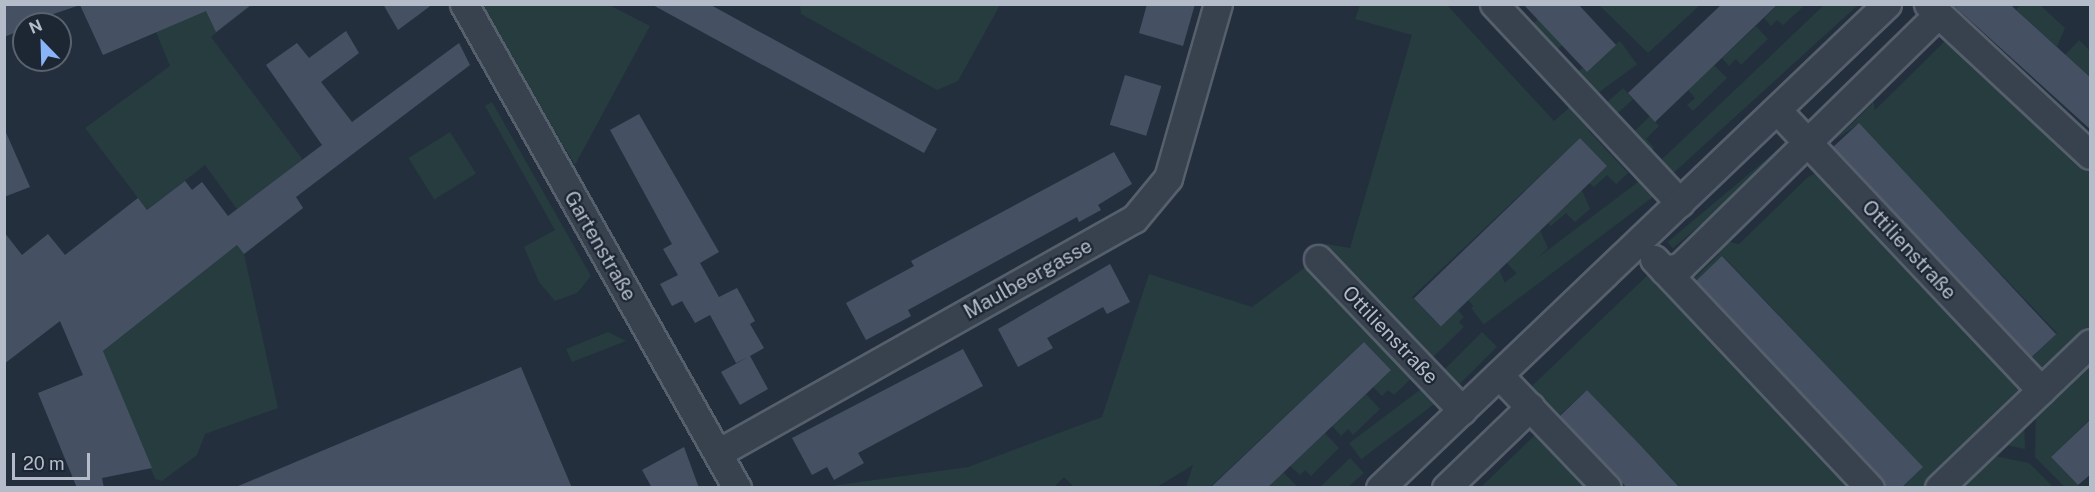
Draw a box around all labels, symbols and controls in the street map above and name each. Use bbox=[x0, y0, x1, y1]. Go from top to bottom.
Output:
north arrow bbox=[12, 12, 72, 72]
text: N bbox=[26, 16, 45, 38]
street label: Gartenstraße bbox=[559, 187, 641, 305]
street label: Ottilienstraße bbox=[1857, 195, 1961, 305]
street label: Maulbeergasse bbox=[960, 234, 1096, 324]
street label: Ottilienstraße bbox=[1337, 281, 1443, 389]
scale bar bbox=[15, 441, 93, 479]
text: 20 m bbox=[23, 453, 65, 474]

